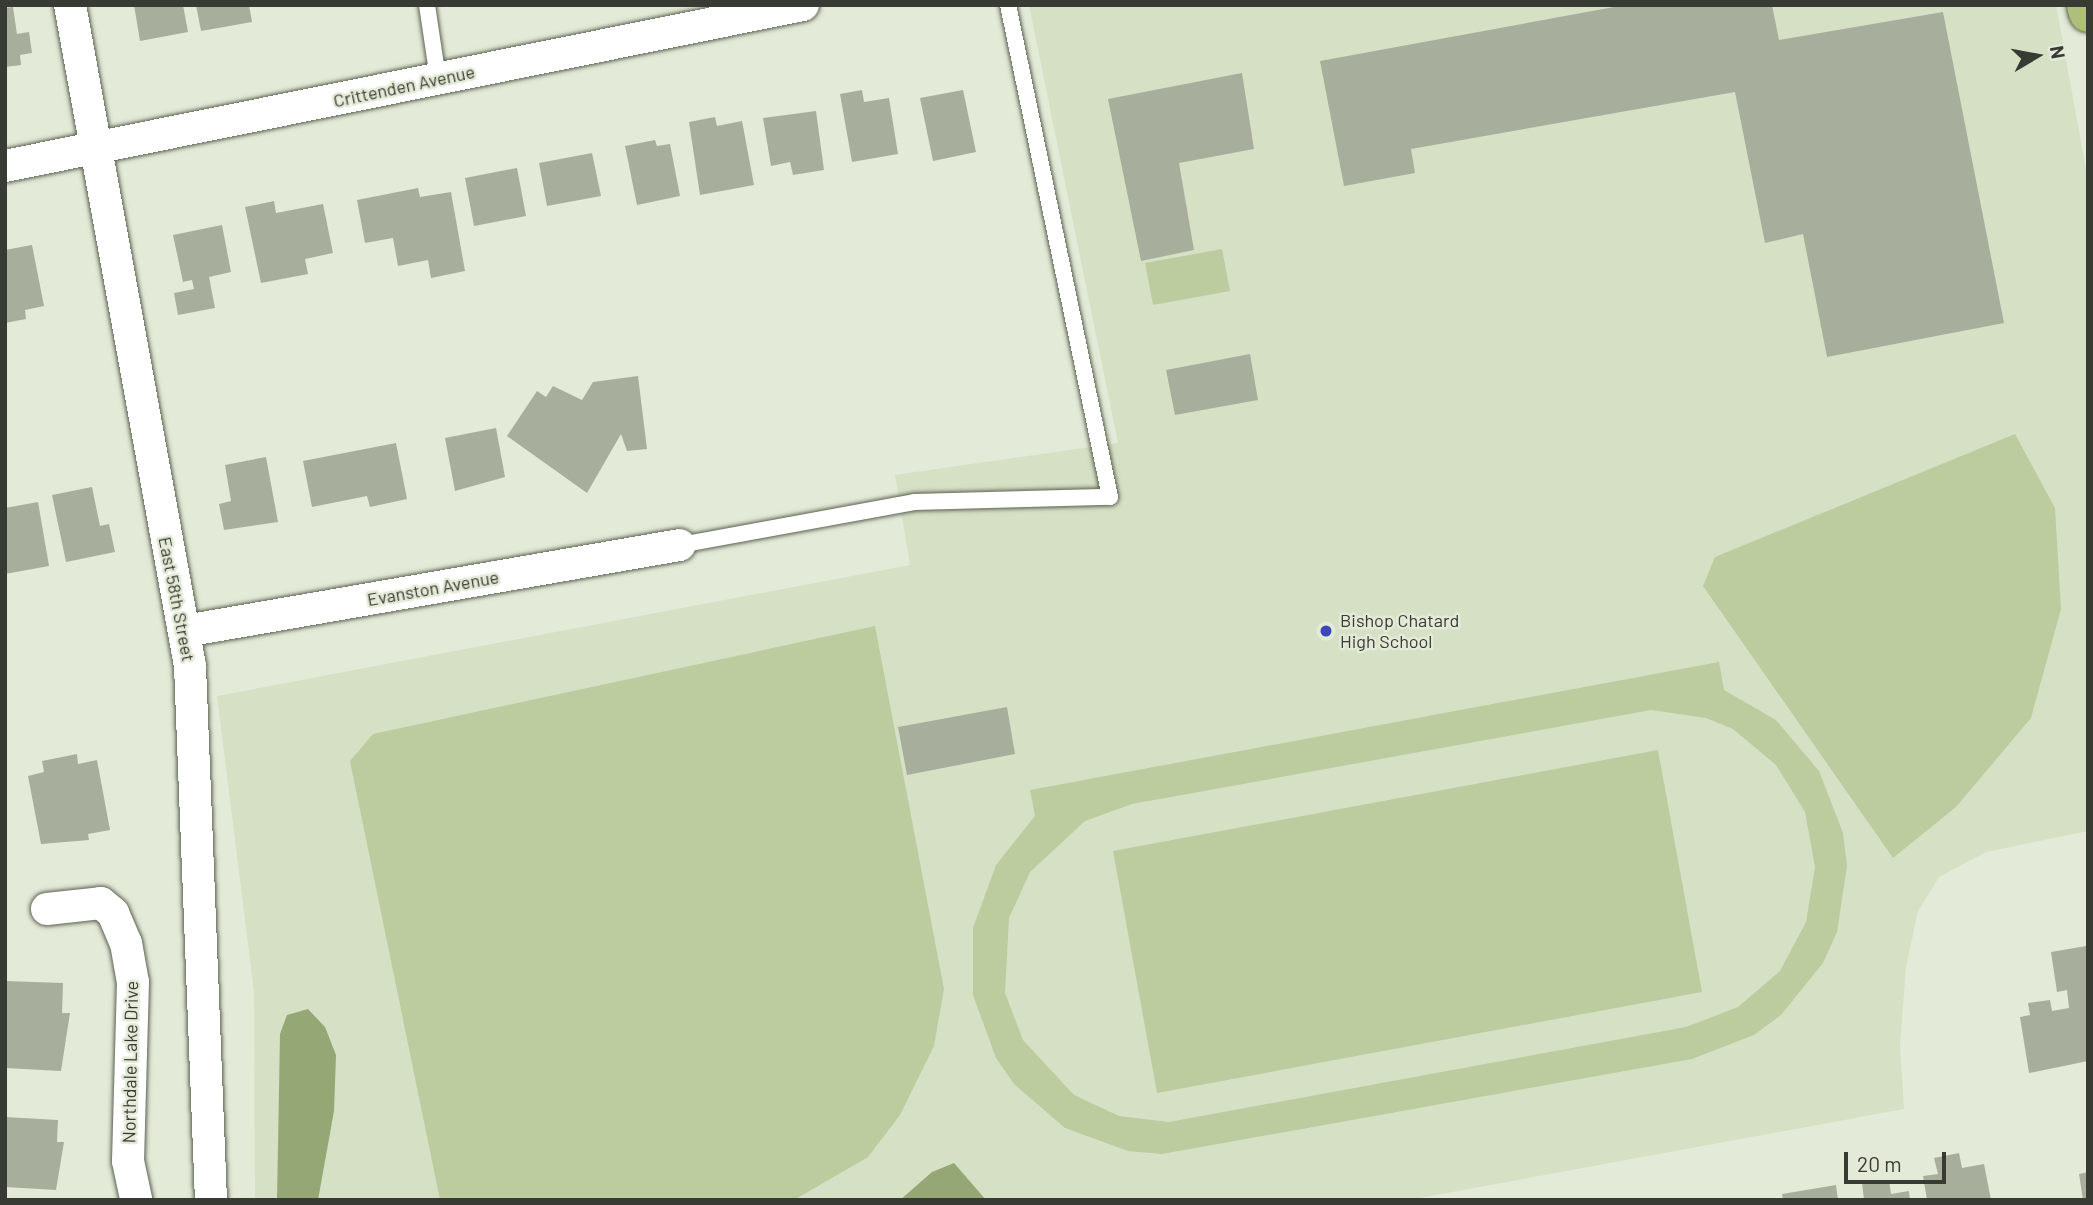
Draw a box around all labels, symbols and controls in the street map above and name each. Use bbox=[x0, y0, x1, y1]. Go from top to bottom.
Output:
north arrow bbox=[2002, 21, 2072, 91]
text: N bbox=[2046, 44, 2071, 60]
street label: Crittenden Avenue bbox=[331, 60, 477, 112]
street label: East 58th Street bbox=[154, 535, 200, 663]
street label: Evanston Avenue bbox=[365, 566, 501, 610]
place label: Bishop Chatard High School bbox=[1340, 610, 1459, 652]
marker: Bishop Chatard High School bbox=[1318, 623, 1334, 639]
street label: Northdale Lake Drive bbox=[118, 980, 142, 1144]
scale bar bbox=[1848, 1138, 1950, 1182]
text: 20 m bbox=[1857, 1151, 1902, 1176]

